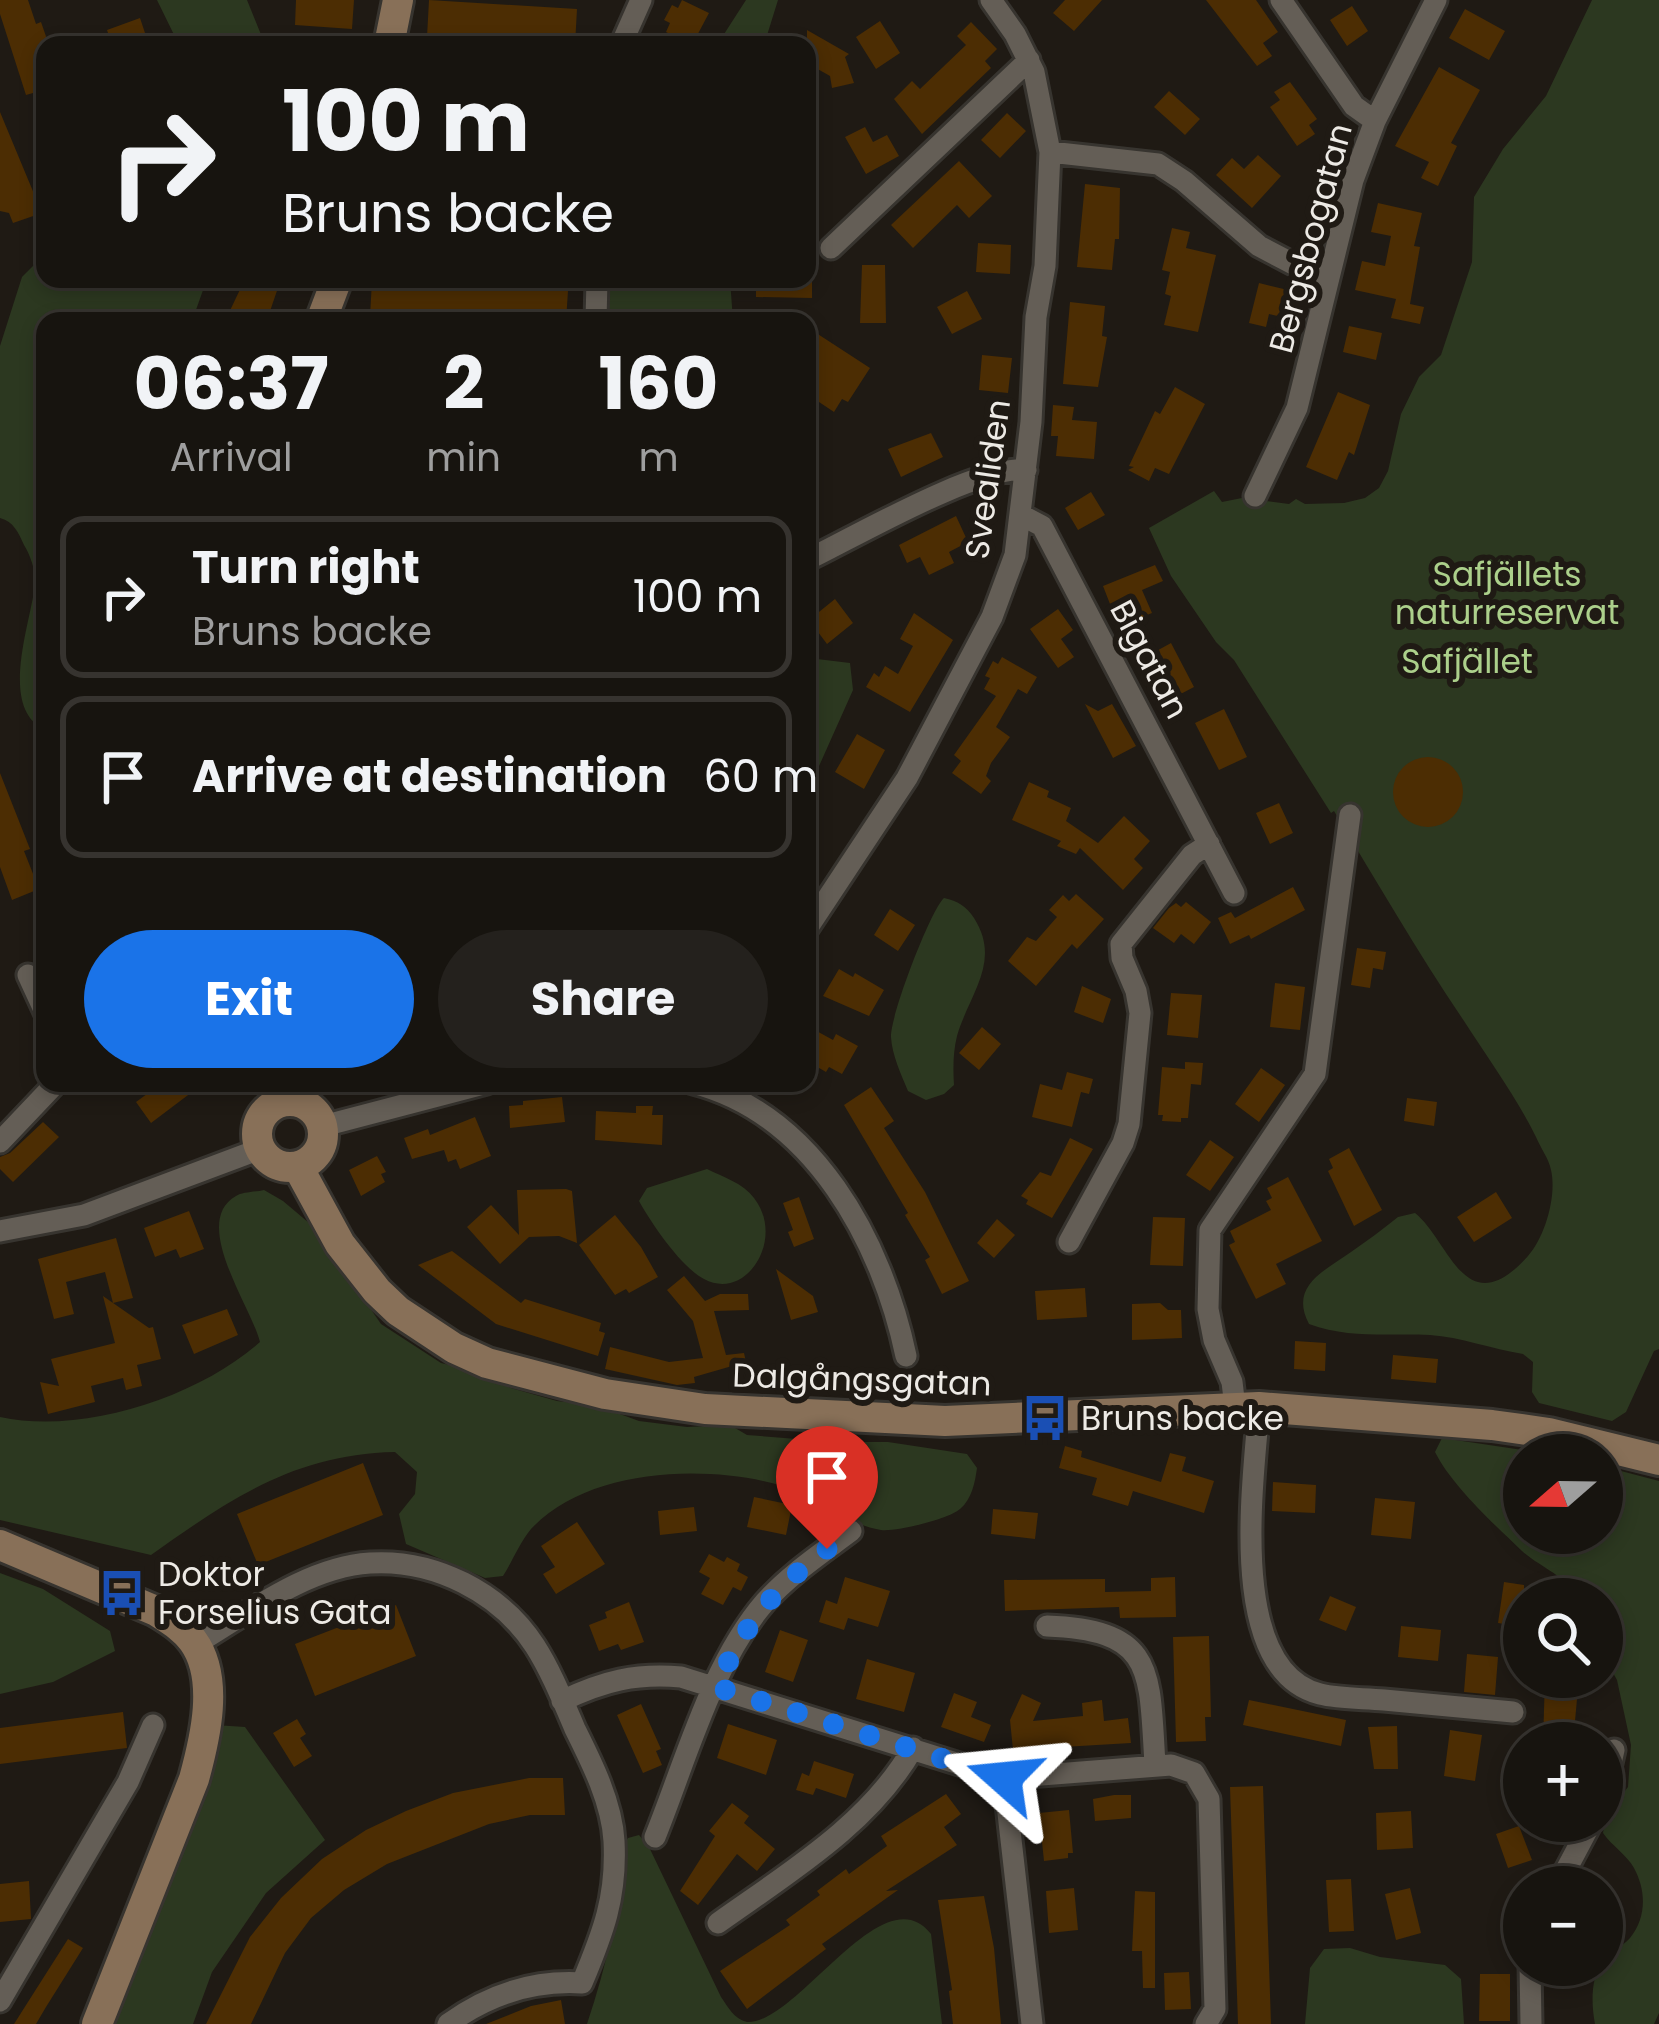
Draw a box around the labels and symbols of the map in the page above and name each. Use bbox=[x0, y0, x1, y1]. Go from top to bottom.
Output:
street label: Bergsbogatan bbox=[1257, 118, 1364, 358]
street label: Svealiden bbox=[953, 396, 1022, 562]
park label: Safjällets naturreservat bbox=[1395, 551, 1619, 636]
street label: Bigatan bbox=[1099, 592, 1200, 727]
park label: Safjället bbox=[1401, 638, 1533, 685]
street label: Dalgångsgatan bbox=[732, 1351, 992, 1408]
bus stop icon: Bruns backe bbox=[1020, 1393, 1070, 1443]
place label: Bruns backe bbox=[1081, 1395, 1284, 1442]
pin bbox=[776, 1426, 878, 1549]
north arrow bbox=[1503, 1434, 1623, 1554]
place label: Doktor Forselius Gata bbox=[158, 1551, 391, 1636]
bus stop icon: Doktor Forselius Gata bbox=[97, 1568, 147, 1618]
position arrow bbox=[941, 1715, 1067, 1841]

